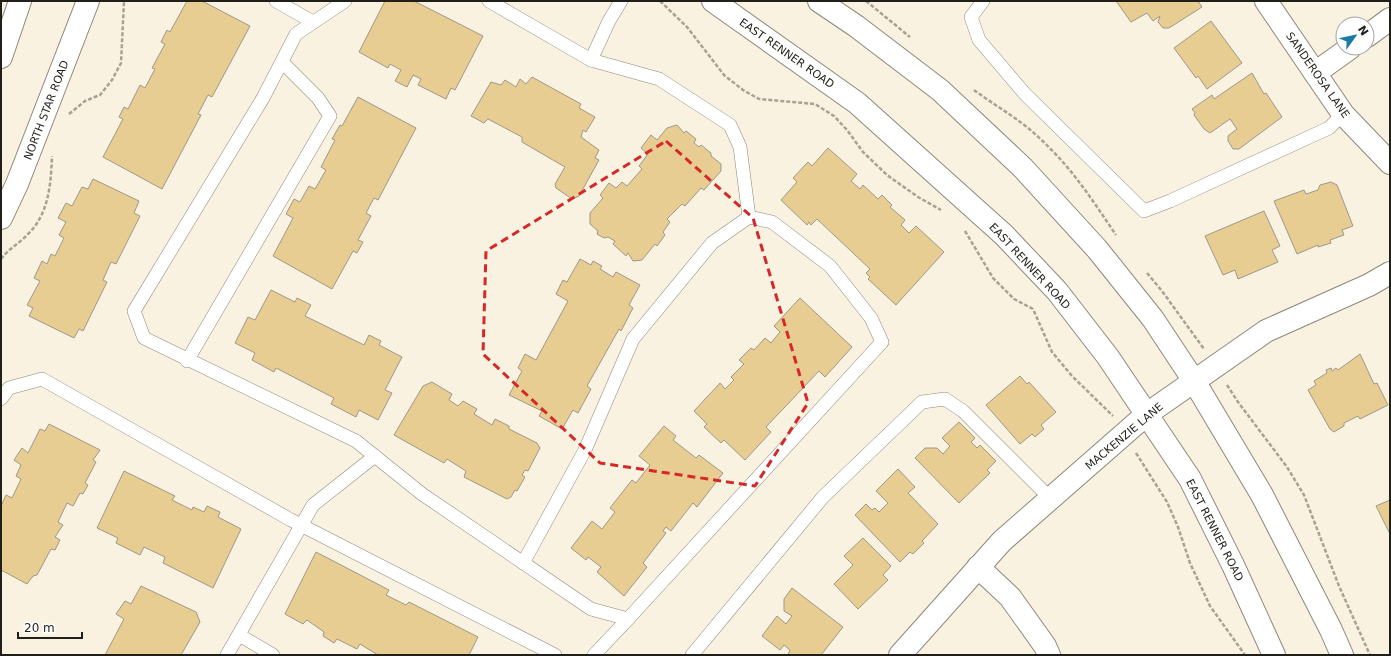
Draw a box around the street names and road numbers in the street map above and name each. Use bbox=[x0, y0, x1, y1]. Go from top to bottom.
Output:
street label: EAST RENNER ROAD bbox=[737, 16, 837, 91]
street label: SANDEROSA LANE bbox=[1283, 30, 1352, 121]
street label: NORTH STAR ROAD bbox=[21, 58, 72, 162]
street label: EAST RENNER ROAD bbox=[986, 221, 1073, 312]
street label: MACKENZIE LANE bbox=[1083, 400, 1166, 473]
street label: EAST RENNER ROAD bbox=[1183, 477, 1246, 583]

